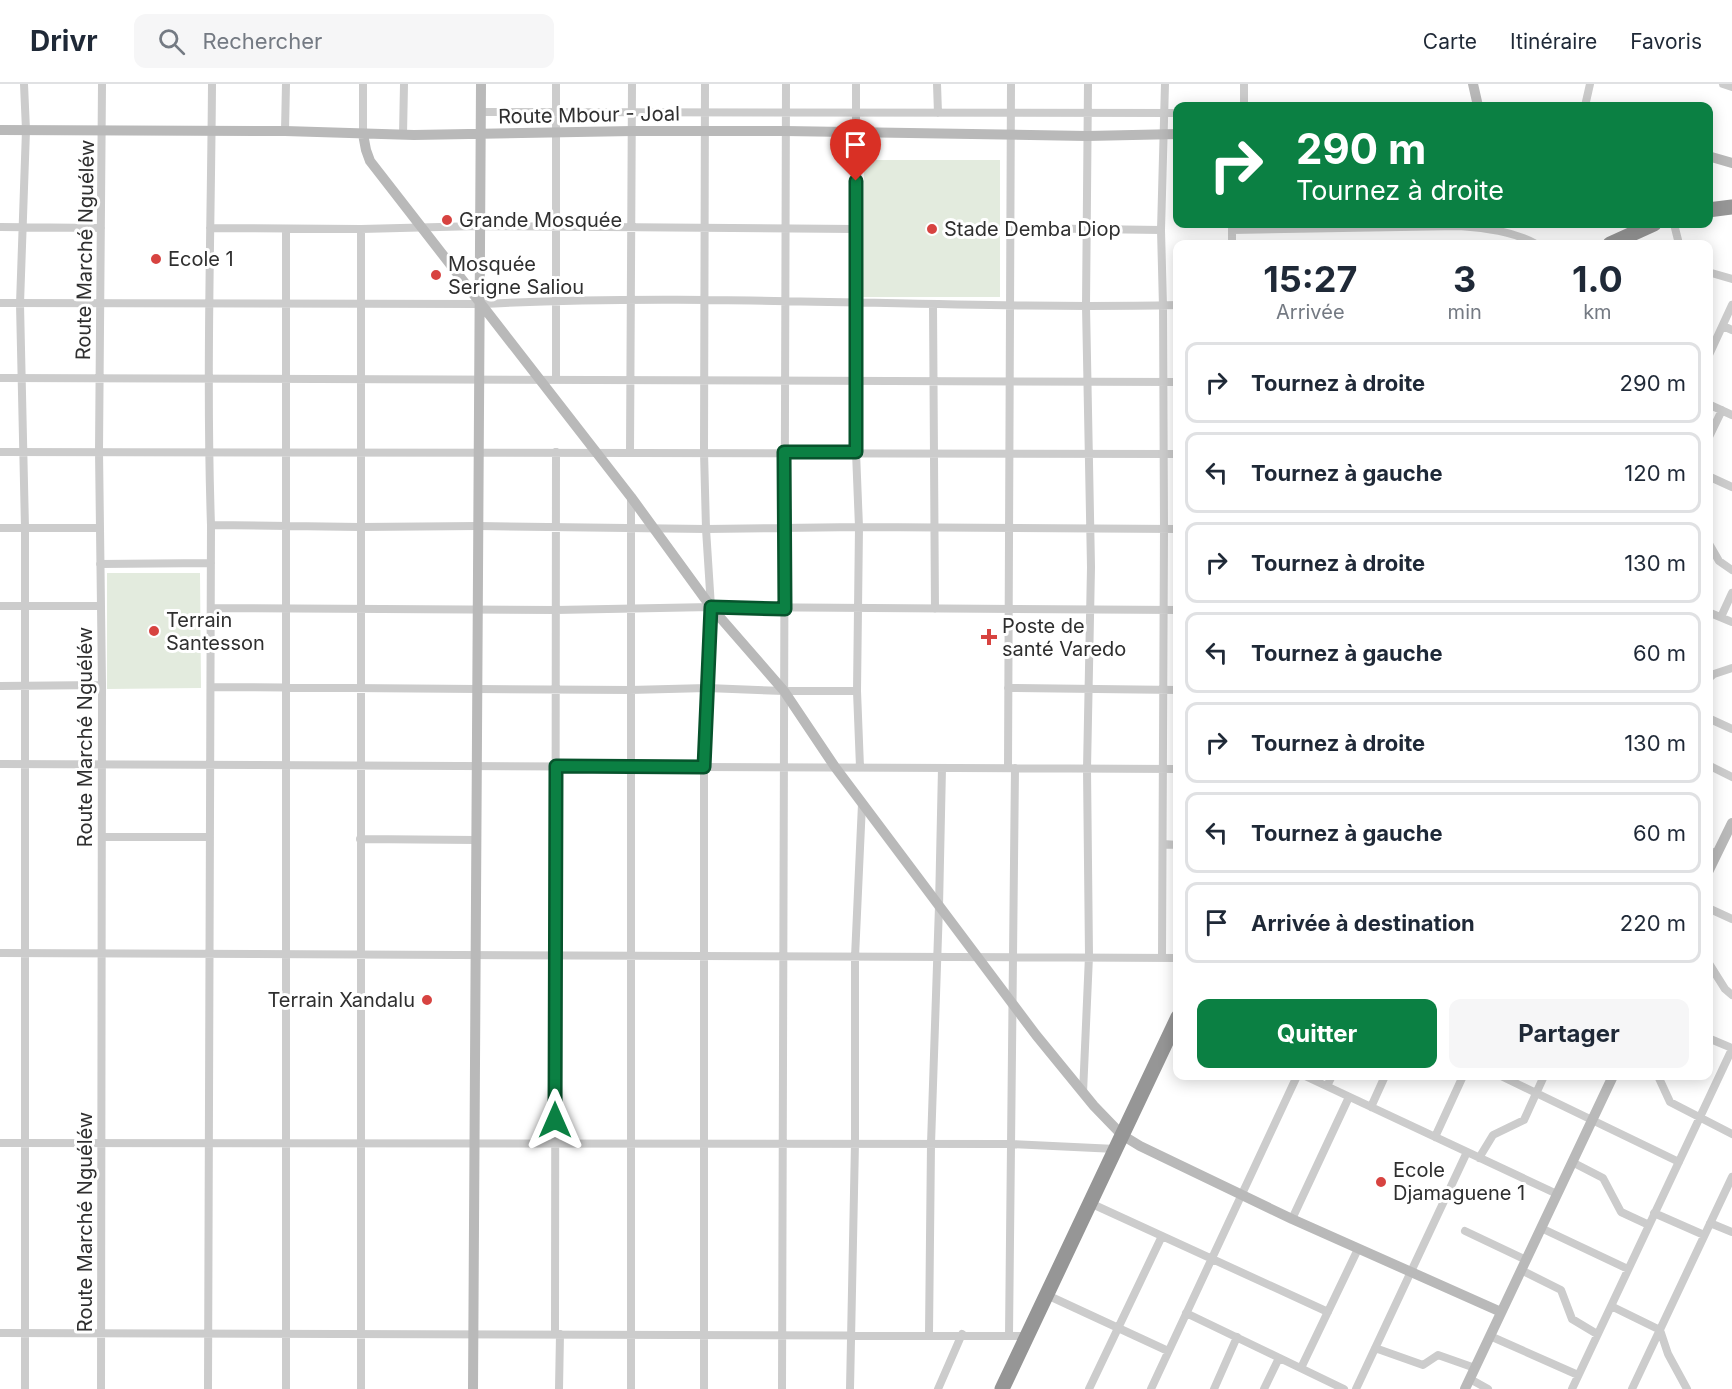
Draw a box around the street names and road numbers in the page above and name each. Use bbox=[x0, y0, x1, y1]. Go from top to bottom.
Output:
street label: Route Mbour - Joal bbox=[498, 101, 680, 129]
street label: Route Marché Nguéléw bbox=[71, 140, 99, 360]
street label: Route Marché Nguéléw bbox=[73, 627, 97, 847]
street label: Route Marché Nguéléw bbox=[73, 1112, 97, 1332]

